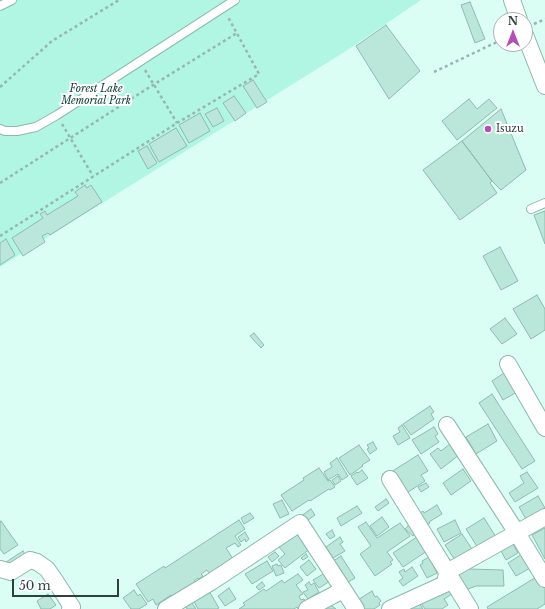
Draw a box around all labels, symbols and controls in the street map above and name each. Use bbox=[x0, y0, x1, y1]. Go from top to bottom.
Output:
north arrow bbox=[493, 12, 533, 52]
text: N bbox=[508, 14, 518, 28]
park label: Forest Lake Memorial Park bbox=[61, 83, 131, 106]
place label: Isuzu bbox=[496, 123, 524, 135]
marker: Isuzu bbox=[483, 124, 493, 134]
scale bar bbox=[14, 571, 121, 597]
text: 50 m bbox=[19, 578, 51, 593]

